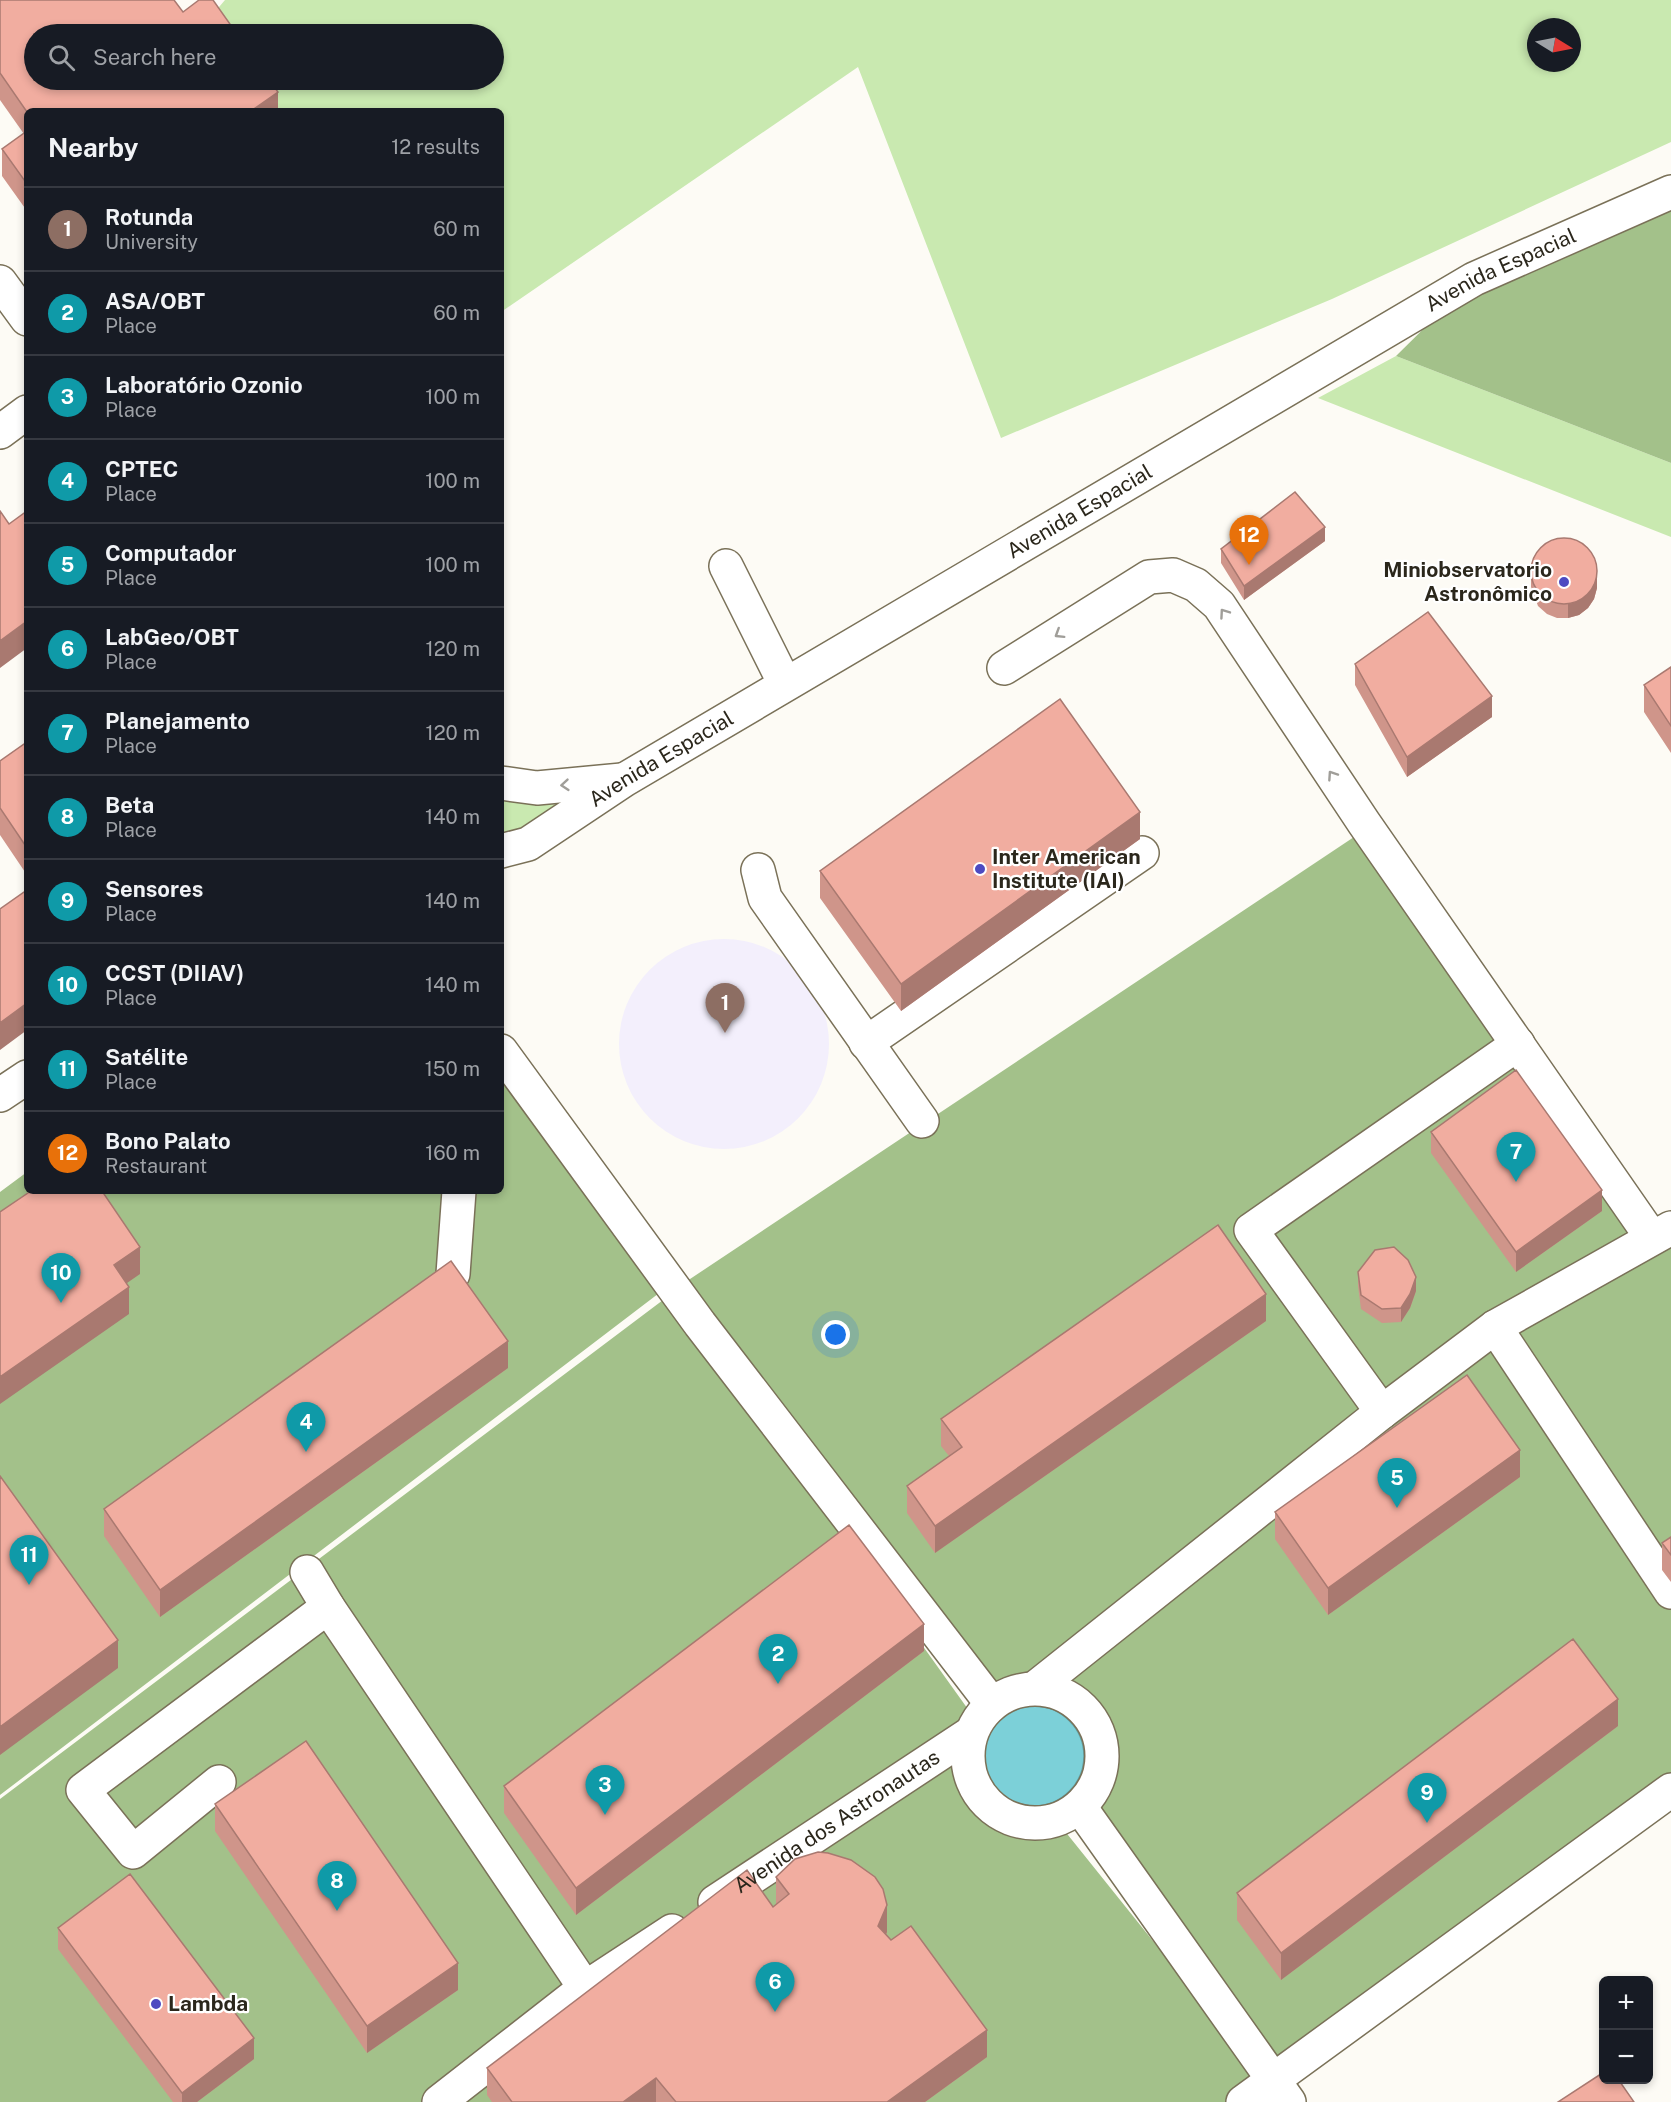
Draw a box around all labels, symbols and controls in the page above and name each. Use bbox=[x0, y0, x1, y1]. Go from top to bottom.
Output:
north arrow bbox=[1527, 18, 1581, 72]
search box bbox=[24, 24, 504, 90]
icon: search bbox=[45, 41, 78, 74]
text: Search here bbox=[93, 44, 217, 70]
text: Nearby bbox=[48, 132, 138, 163]
text: 12 results bbox=[391, 135, 480, 159]
text: Rotunda bbox=[105, 204, 193, 230]
text: 1 bbox=[63, 217, 72, 241]
text: 60 m bbox=[433, 217, 480, 241]
street label: Avenida Espacial bbox=[1421, 223, 1580, 317]
text: University bbox=[105, 230, 198, 254]
text: ASA/OBT bbox=[105, 288, 205, 314]
text: 2 bbox=[61, 301, 74, 325]
text: 60 m bbox=[433, 301, 480, 325]
text: Place bbox=[105, 314, 157, 338]
text: Laboratório Ozonio bbox=[105, 372, 303, 398]
text: 3 bbox=[61, 385, 74, 409]
text: 100 m bbox=[425, 385, 480, 409]
text: Place bbox=[105, 398, 157, 422]
text: CPTEC bbox=[105, 456, 178, 482]
street label: Avenida Espacial bbox=[1002, 459, 1156, 564]
text: 4 bbox=[61, 469, 74, 493]
text: 100 m bbox=[425, 469, 480, 493]
text: Place bbox=[105, 482, 157, 506]
pin: 12 bbox=[1230, 516, 1268, 565]
text: Computador bbox=[105, 540, 236, 566]
text: 5 bbox=[61, 553, 74, 577]
text: 100 m bbox=[425, 553, 480, 577]
place label: Miniobservatorio Astronômico bbox=[1383, 557, 1552, 606]
text: Place bbox=[105, 566, 157, 590]
marker: Miniobservatorio Astronômico bbox=[1557, 575, 1571, 589]
one-way arrow bbox=[1220, 608, 1231, 619]
text: LabGeo/OBT bbox=[105, 624, 239, 650]
one-way arrow bbox=[1055, 627, 1066, 638]
text: 6 bbox=[61, 637, 74, 661]
text: 120 m bbox=[426, 637, 480, 661]
text: Place bbox=[105, 650, 157, 674]
street label: Avenida Espacial bbox=[584, 705, 738, 812]
text: Planejamento bbox=[105, 708, 250, 734]
text: 7 bbox=[61, 721, 74, 745]
text: 120 m bbox=[426, 721, 480, 745]
text: Place bbox=[105, 734, 157, 758]
one-way arrow bbox=[1328, 770, 1339, 781]
one-way arrow bbox=[561, 778, 570, 791]
text: Beta bbox=[105, 792, 154, 818]
text: 8 bbox=[61, 805, 74, 829]
text: 140 m bbox=[425, 805, 480, 829]
text: Place bbox=[105, 818, 157, 842]
place label: Inter American Institute (IAI) bbox=[992, 844, 1141, 893]
marker: Inter American Institute (IAI) bbox=[973, 862, 987, 876]
text: Sensores bbox=[105, 876, 203, 902]
text: 9 bbox=[61, 889, 74, 913]
text: 140 m bbox=[425, 889, 480, 913]
text: Place bbox=[105, 902, 157, 926]
text: CCST (DIIAV) bbox=[105, 960, 244, 986]
text: 10 bbox=[57, 973, 78, 997]
text: 140 m bbox=[425, 973, 480, 997]
pin: 1 bbox=[706, 984, 744, 1033]
text: Place bbox=[105, 986, 157, 1010]
text: Satélite bbox=[105, 1044, 188, 1070]
text: 11 bbox=[59, 1057, 76, 1081]
text: 150 m bbox=[425, 1057, 480, 1081]
text: Place bbox=[105, 1070, 157, 1094]
text: Bono Palato bbox=[105, 1128, 231, 1154]
pin: 7 bbox=[1496, 1132, 1536, 1182]
text: 12 bbox=[57, 1141, 78, 1165]
text: 160 m bbox=[425, 1141, 480, 1165]
text: Restaurant bbox=[105, 1154, 207, 1178]
pin: 10 bbox=[42, 1254, 80, 1303]
your location bbox=[821, 1320, 850, 1349]
pin: 4 bbox=[286, 1402, 326, 1452]
pin: 5 bbox=[1378, 1458, 1416, 1508]
pin: 11 bbox=[9, 1536, 48, 1585]
pin: 2 bbox=[758, 1634, 798, 1684]
street label: Avenida dos Astronautas bbox=[729, 1744, 944, 1898]
pin: 3 bbox=[586, 1766, 624, 1815]
pin: 9 bbox=[1408, 1774, 1446, 1823]
pin: 8 bbox=[318, 1862, 356, 1911]
pin: 6 bbox=[756, 1962, 794, 2012]
map controls bbox=[1599, 1976, 1653, 2084]
button: + bbox=[1599, 1976, 1653, 2030]
place label: Lambda bbox=[168, 1991, 248, 2016]
marker: Lambda bbox=[149, 1997, 163, 2011]
button: − bbox=[1599, 2030, 1653, 2084]

